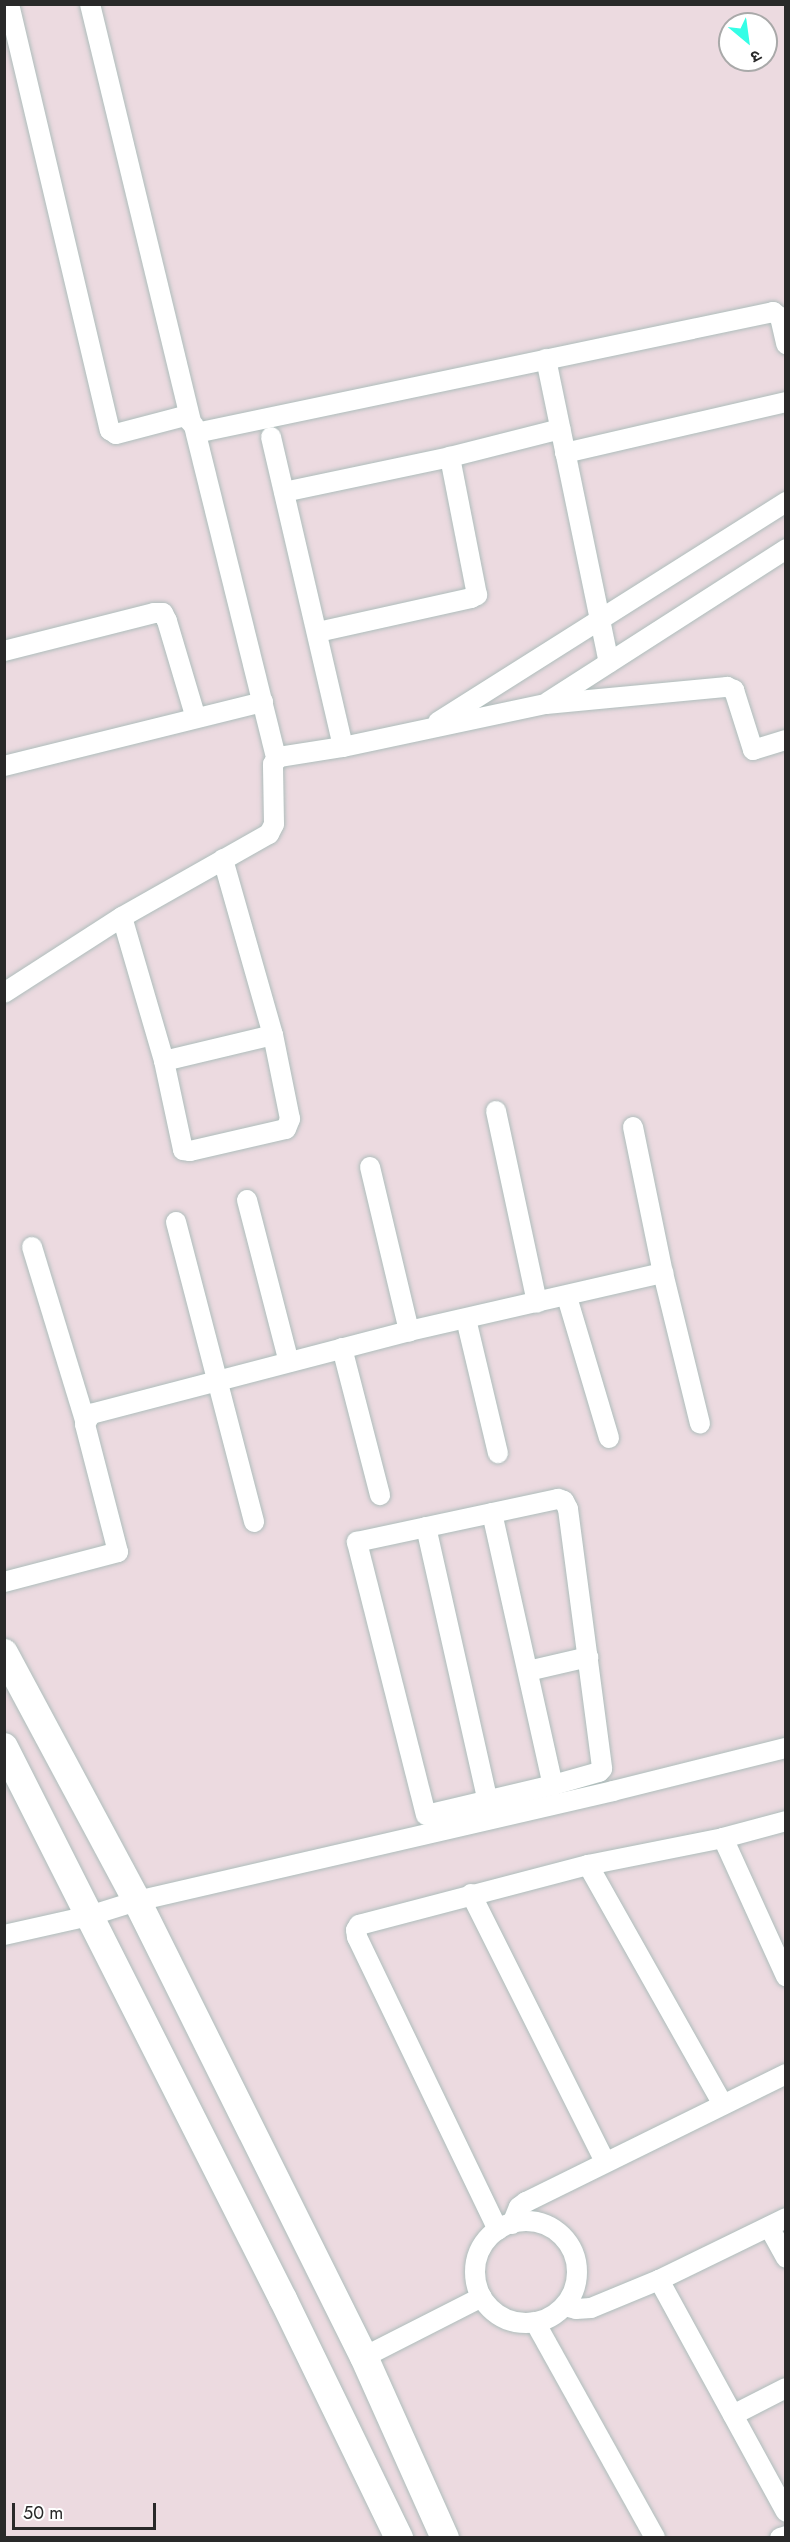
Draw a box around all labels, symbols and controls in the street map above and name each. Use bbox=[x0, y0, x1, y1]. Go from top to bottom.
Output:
north arrow bbox=[718, 12, 778, 72]
text: उ bbox=[746, 44, 766, 69]
scale bar bbox=[15, 2491, 159, 2529]
text: 50 m bbox=[23, 2500, 63, 2526]

